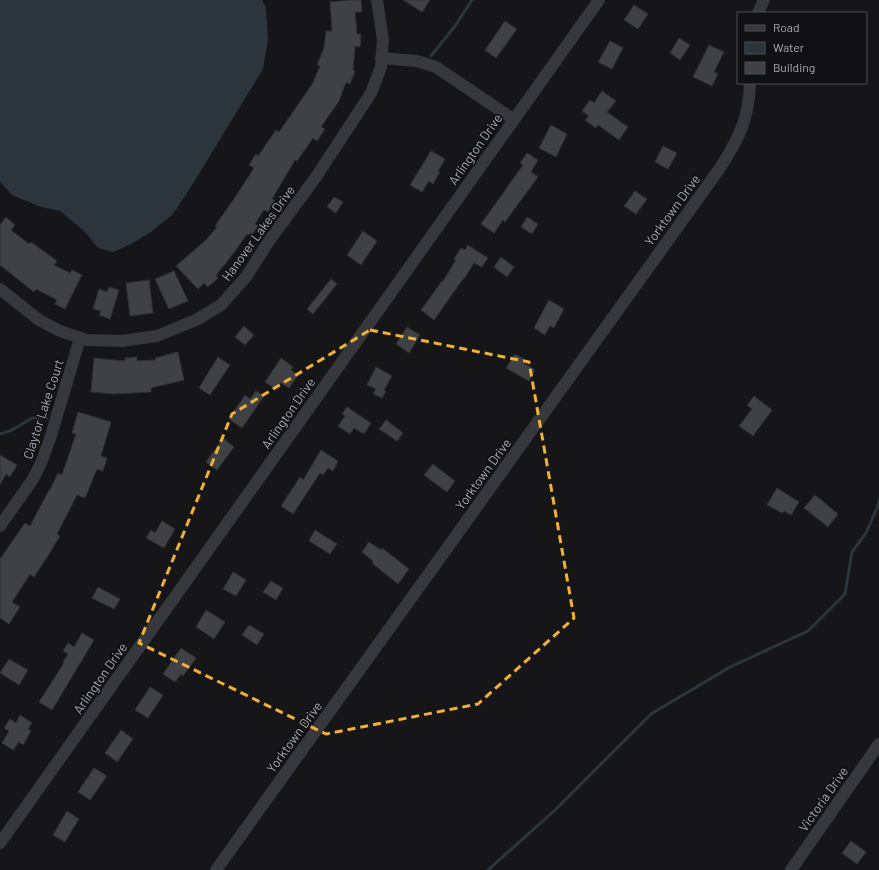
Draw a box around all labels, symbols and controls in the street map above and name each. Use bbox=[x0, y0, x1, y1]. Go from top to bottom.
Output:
legend bbox=[737, 12, 867, 84]
text: Road bbox=[773, 20, 800, 34]
text: Water bbox=[773, 40, 805, 54]
text: Building bbox=[773, 60, 815, 74]
street label: Arlington Drive bbox=[445, 110, 505, 188]
street label: Yorktown Drive bbox=[641, 171, 703, 249]
street label: Hanover Lakes Drive bbox=[218, 182, 298, 284]
street label: Claytor Lake Court bbox=[19, 357, 67, 461]
street label: Arlington Drive bbox=[258, 374, 318, 452]
street label: Yorktown Drive bbox=[452, 435, 514, 513]
street label: Arlington Drive bbox=[70, 639, 130, 717]
street label: Yorktown Drive bbox=[263, 698, 325, 776]
street label: Victoria Drive bbox=[795, 763, 851, 835]

